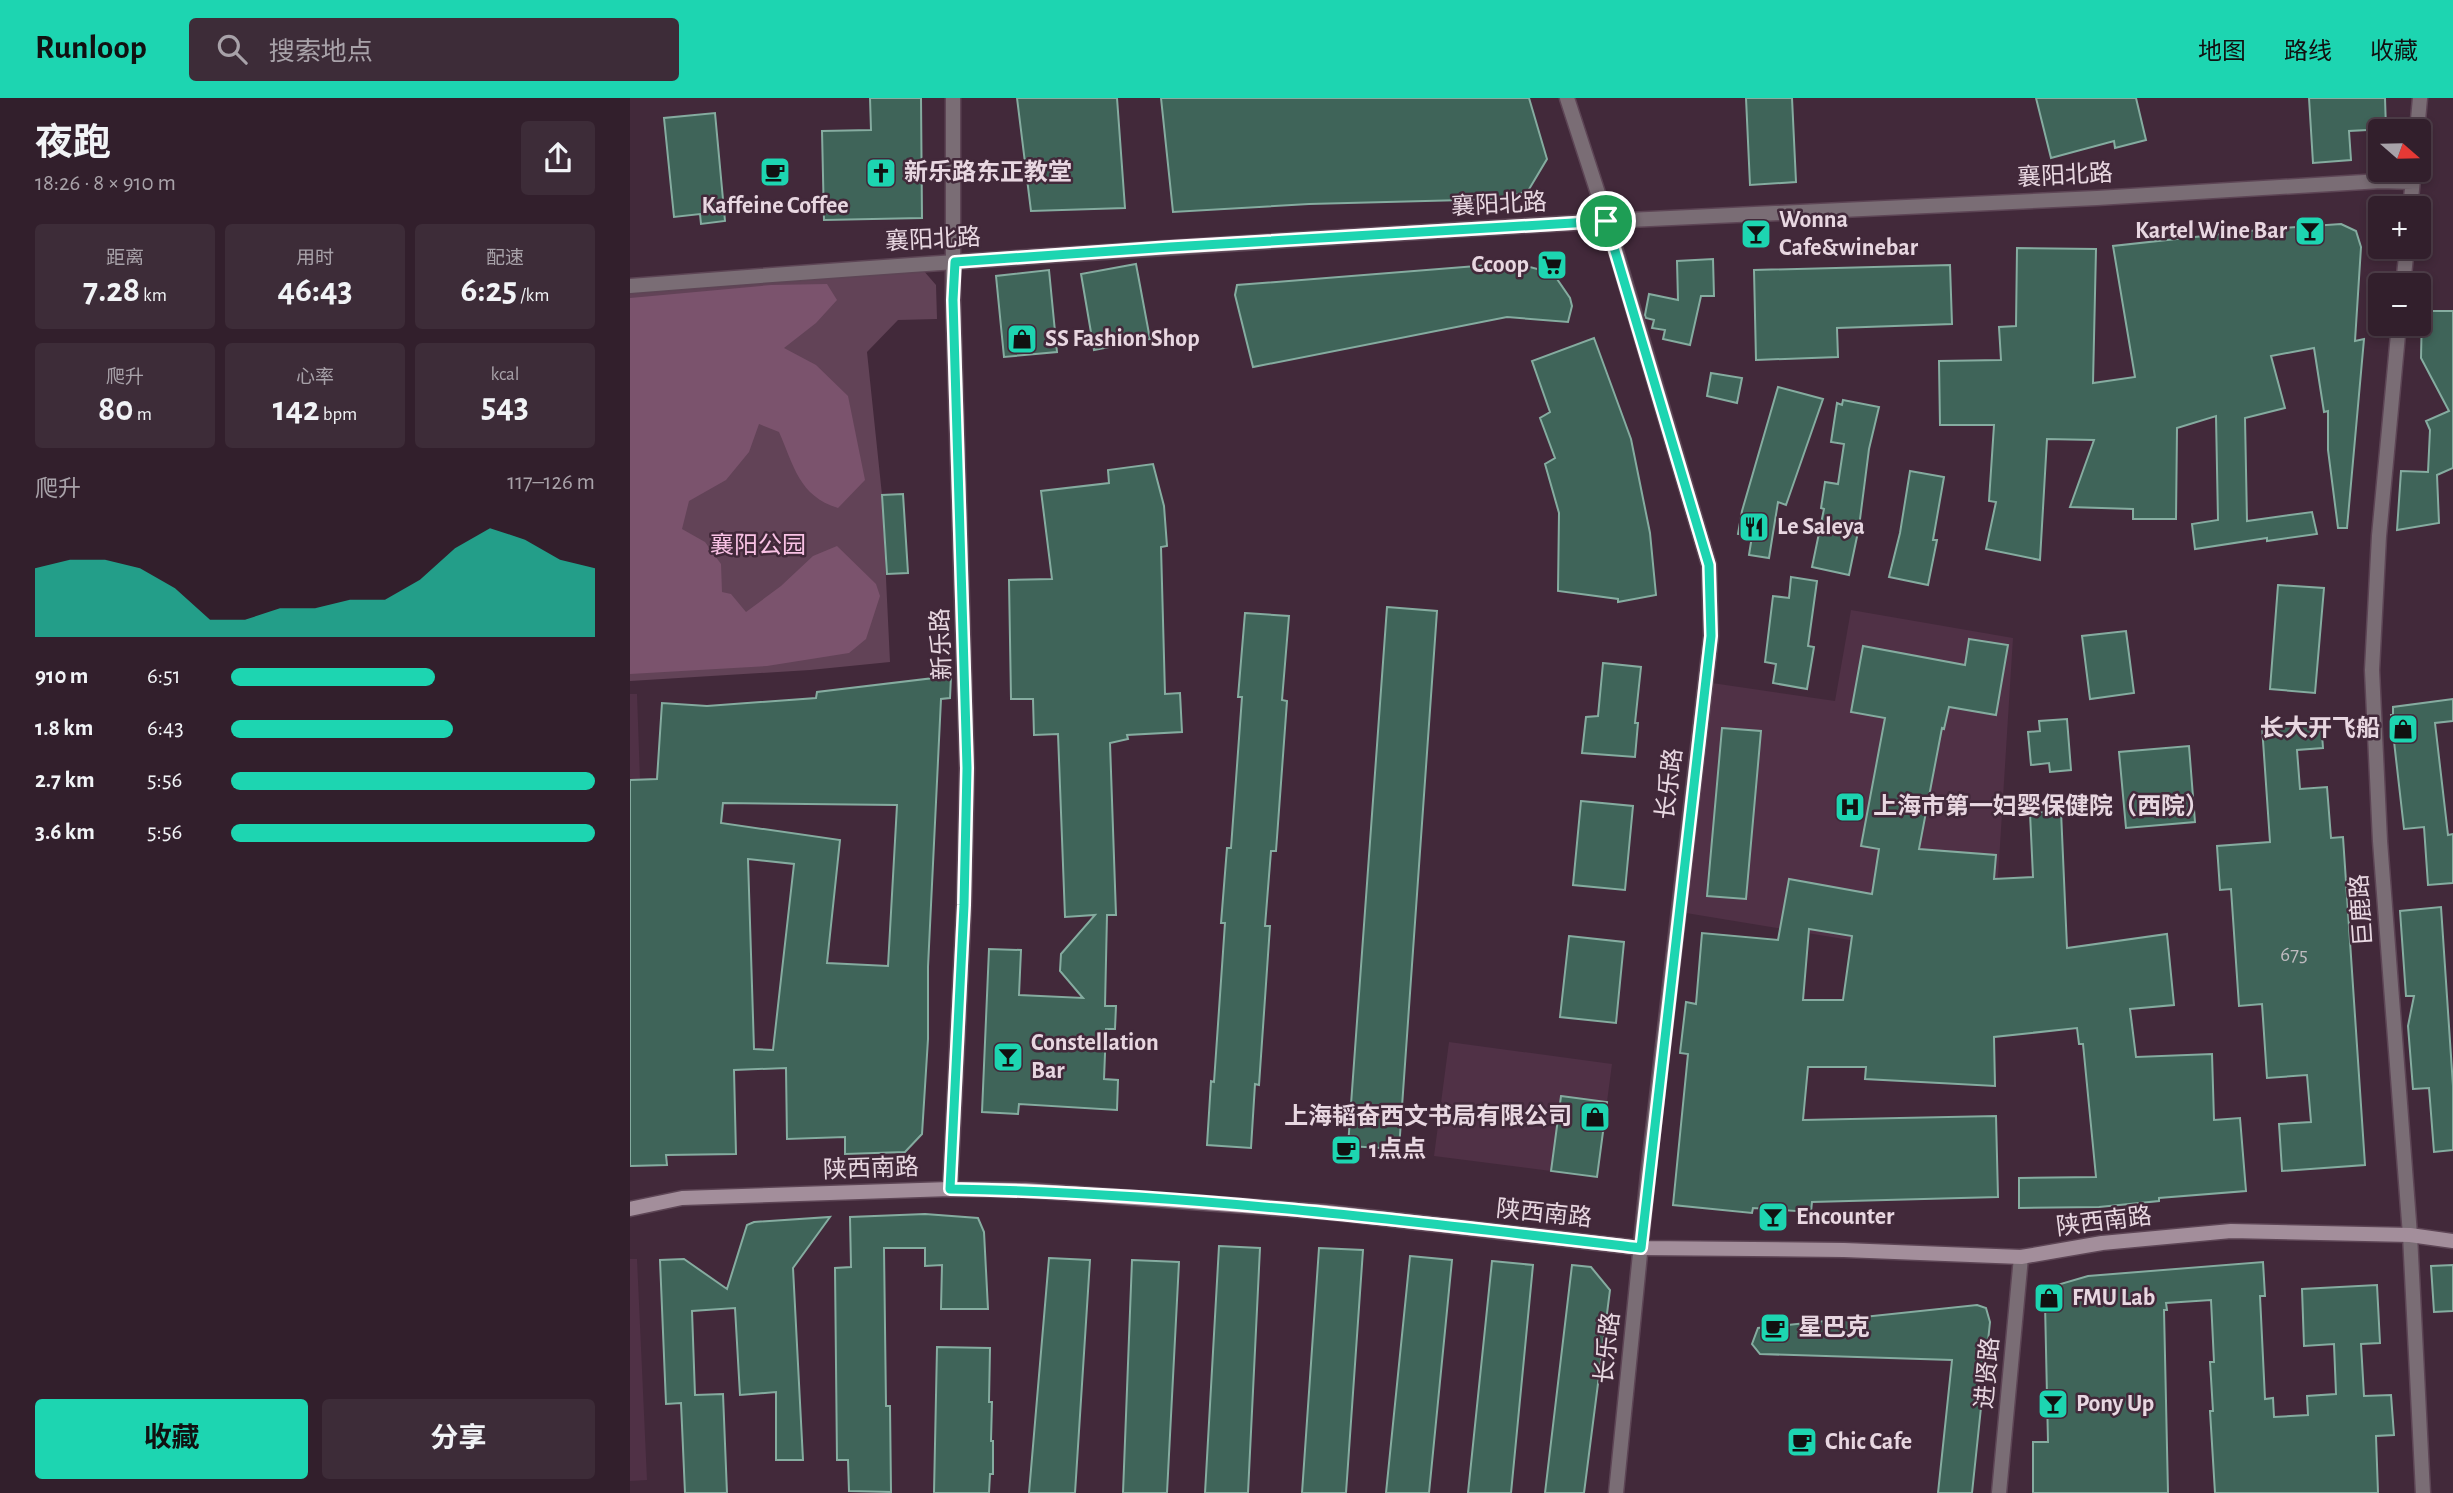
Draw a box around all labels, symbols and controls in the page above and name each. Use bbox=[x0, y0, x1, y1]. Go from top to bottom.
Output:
search box bbox=[189, 18, 679, 81]
icon: search bbox=[213, 30, 251, 68]
text: Runloop bbox=[35, 32, 147, 65]
text: 搜索地点 bbox=[269, 39, 373, 65]
text: 地图 bbox=[2198, 40, 2246, 64]
text: 路线 bbox=[2284, 40, 2332, 64]
text: 收藏 bbox=[2370, 40, 2418, 64]
north arrow bbox=[2368, 119, 2431, 182]
map controls bbox=[2368, 119, 2431, 336]
button: share bbox=[521, 121, 595, 195]
text: 夜跑 bbox=[35, 125, 111, 163]
cafe icon: Kaffeine Coffee bbox=[758, 155, 792, 189]
church icon: 新乐路东正教堂 bbox=[864, 156, 898, 190]
place label: 新乐路东正教堂 bbox=[904, 159, 1072, 185]
street label: 襄阳北路 bbox=[2016, 160, 2114, 190]
text: 18:26 · 8 × 910 m bbox=[35, 172, 176, 195]
street label: 襄阳北路 bbox=[1450, 189, 1548, 219]
pin bbox=[1576, 191, 1636, 251]
place label: Kaffeine Coffee bbox=[701, 194, 849, 218]
button: + bbox=[2368, 196, 2431, 259]
icon: arrive bbox=[1587, 202, 1625, 240]
place label: Wonna Cafe&winebar bbox=[1779, 208, 1919, 260]
bar icon: Kartel Wine Bar bbox=[2293, 214, 2327, 248]
bar icon: Wonna Cafe&winebar bbox=[1739, 217, 1773, 251]
place label: Kartel Wine Bar bbox=[2135, 219, 2288, 243]
street label: 襄阳北路 bbox=[884, 224, 982, 254]
supermarket icon: Ccoop bbox=[1535, 248, 1569, 282]
text: 距离 bbox=[106, 249, 144, 268]
text: 用时 bbox=[296, 249, 334, 268]
text: 配速 bbox=[486, 249, 524, 268]
place label: Ccoop bbox=[1472, 253, 1529, 277]
text: 7.28 bbox=[83, 273, 140, 308]
text: 46:43 bbox=[277, 273, 353, 308]
text: 6:25 bbox=[461, 273, 517, 308]
button: − bbox=[2368, 273, 2431, 336]
text: km bbox=[140, 286, 167, 305]
text: /km bbox=[517, 286, 549, 305]
shop icon: SS Fashion Shop bbox=[1005, 322, 1039, 356]
place label: SS Fashion Shop bbox=[1045, 327, 1200, 351]
text: kcal bbox=[491, 365, 519, 384]
text: 爬升 bbox=[106, 368, 144, 387]
text: 心率 bbox=[296, 368, 334, 387]
text: 543 bbox=[481, 389, 529, 424]
text: 80 bbox=[98, 392, 134, 427]
text: 142 bbox=[273, 392, 320, 427]
text: m bbox=[134, 405, 152, 424]
text: bpm bbox=[320, 405, 357, 424]
text: 117–126 m bbox=[507, 471, 595, 494]
text: 爬升 bbox=[35, 478, 81, 501]
restaurant icon: Le Saleya bbox=[1737, 510, 1771, 544]
place label: Le Saleya bbox=[1777, 515, 1865, 539]
park label: 襄阳公园 bbox=[710, 532, 806, 558]
street label: 新乐路 bbox=[927, 608, 955, 680]
text: 910 m bbox=[35, 665, 88, 688]
text: 6:51 bbox=[147, 665, 181, 688]
shop icon: 长大开飞船 bbox=[2386, 712, 2420, 746]
place label: 长大开飞船 bbox=[2260, 715, 2380, 741]
text: 1.8 km bbox=[35, 717, 93, 740]
text: 6:43 bbox=[147, 717, 184, 740]
street label: 长乐路 bbox=[1652, 747, 1686, 821]
text: 2.7 km bbox=[35, 769, 94, 792]
text: 5:56 bbox=[147, 769, 182, 792]
hospital icon: 上海市第一妇婴保健院（西院） bbox=[1833, 790, 1867, 824]
place label: 上海市第一妇婴保健院（西院） bbox=[1873, 793, 2209, 819]
text: 3.6 km bbox=[35, 821, 95, 844]
text: 5:56 bbox=[147, 821, 182, 844]
street label: 巨鹿路 bbox=[2346, 873, 2376, 947]
house number: 675 bbox=[2280, 944, 2308, 965]
place label: Constellation Bar bbox=[1031, 1031, 1159, 1083]
bar icon: Constellation Bar bbox=[991, 1040, 1025, 1074]
shop icon: 上海韬奋西文书局有限公司 bbox=[1578, 1100, 1612, 1134]
place label: 上海韬奋西文书局有限公司 bbox=[1284, 1103, 1572, 1129]
cafe icon: 1点点 bbox=[1329, 1133, 1363, 1167]
place label: 1点点 bbox=[1369, 1136, 1426, 1162]
street label: 陕西南路 bbox=[823, 1153, 919, 1183]
street label: 陕西南路 bbox=[1495, 1195, 1593, 1231]
bar icon: Encounter bbox=[1756, 1200, 1790, 1234]
street label: 陕西南路 bbox=[2055, 1202, 2153, 1240]
place label: Encounter bbox=[1796, 1205, 1895, 1229]
shop icon: FMU Lab bbox=[2032, 1281, 2066, 1315]
place label: FMU Lab bbox=[2072, 1286, 2155, 1310]
street label: 长乐路 bbox=[1590, 1311, 1624, 1385]
cafe icon: 星巴克 bbox=[1758, 1311, 1792, 1345]
place label: 星巴克 bbox=[1798, 1314, 1870, 1340]
street label: 进贤路 bbox=[1971, 1336, 2003, 1410]
bar icon: Pony Up bbox=[2036, 1387, 2070, 1421]
place label: Pony Up bbox=[2076, 1392, 2154, 1416]
button: 收藏 bbox=[35, 1399, 308, 1479]
button: 分享 bbox=[322, 1399, 595, 1479]
cafe icon: Chic Cafe bbox=[1785, 1425, 1819, 1459]
place label: Chic Cafe bbox=[1825, 1430, 1912, 1454]

